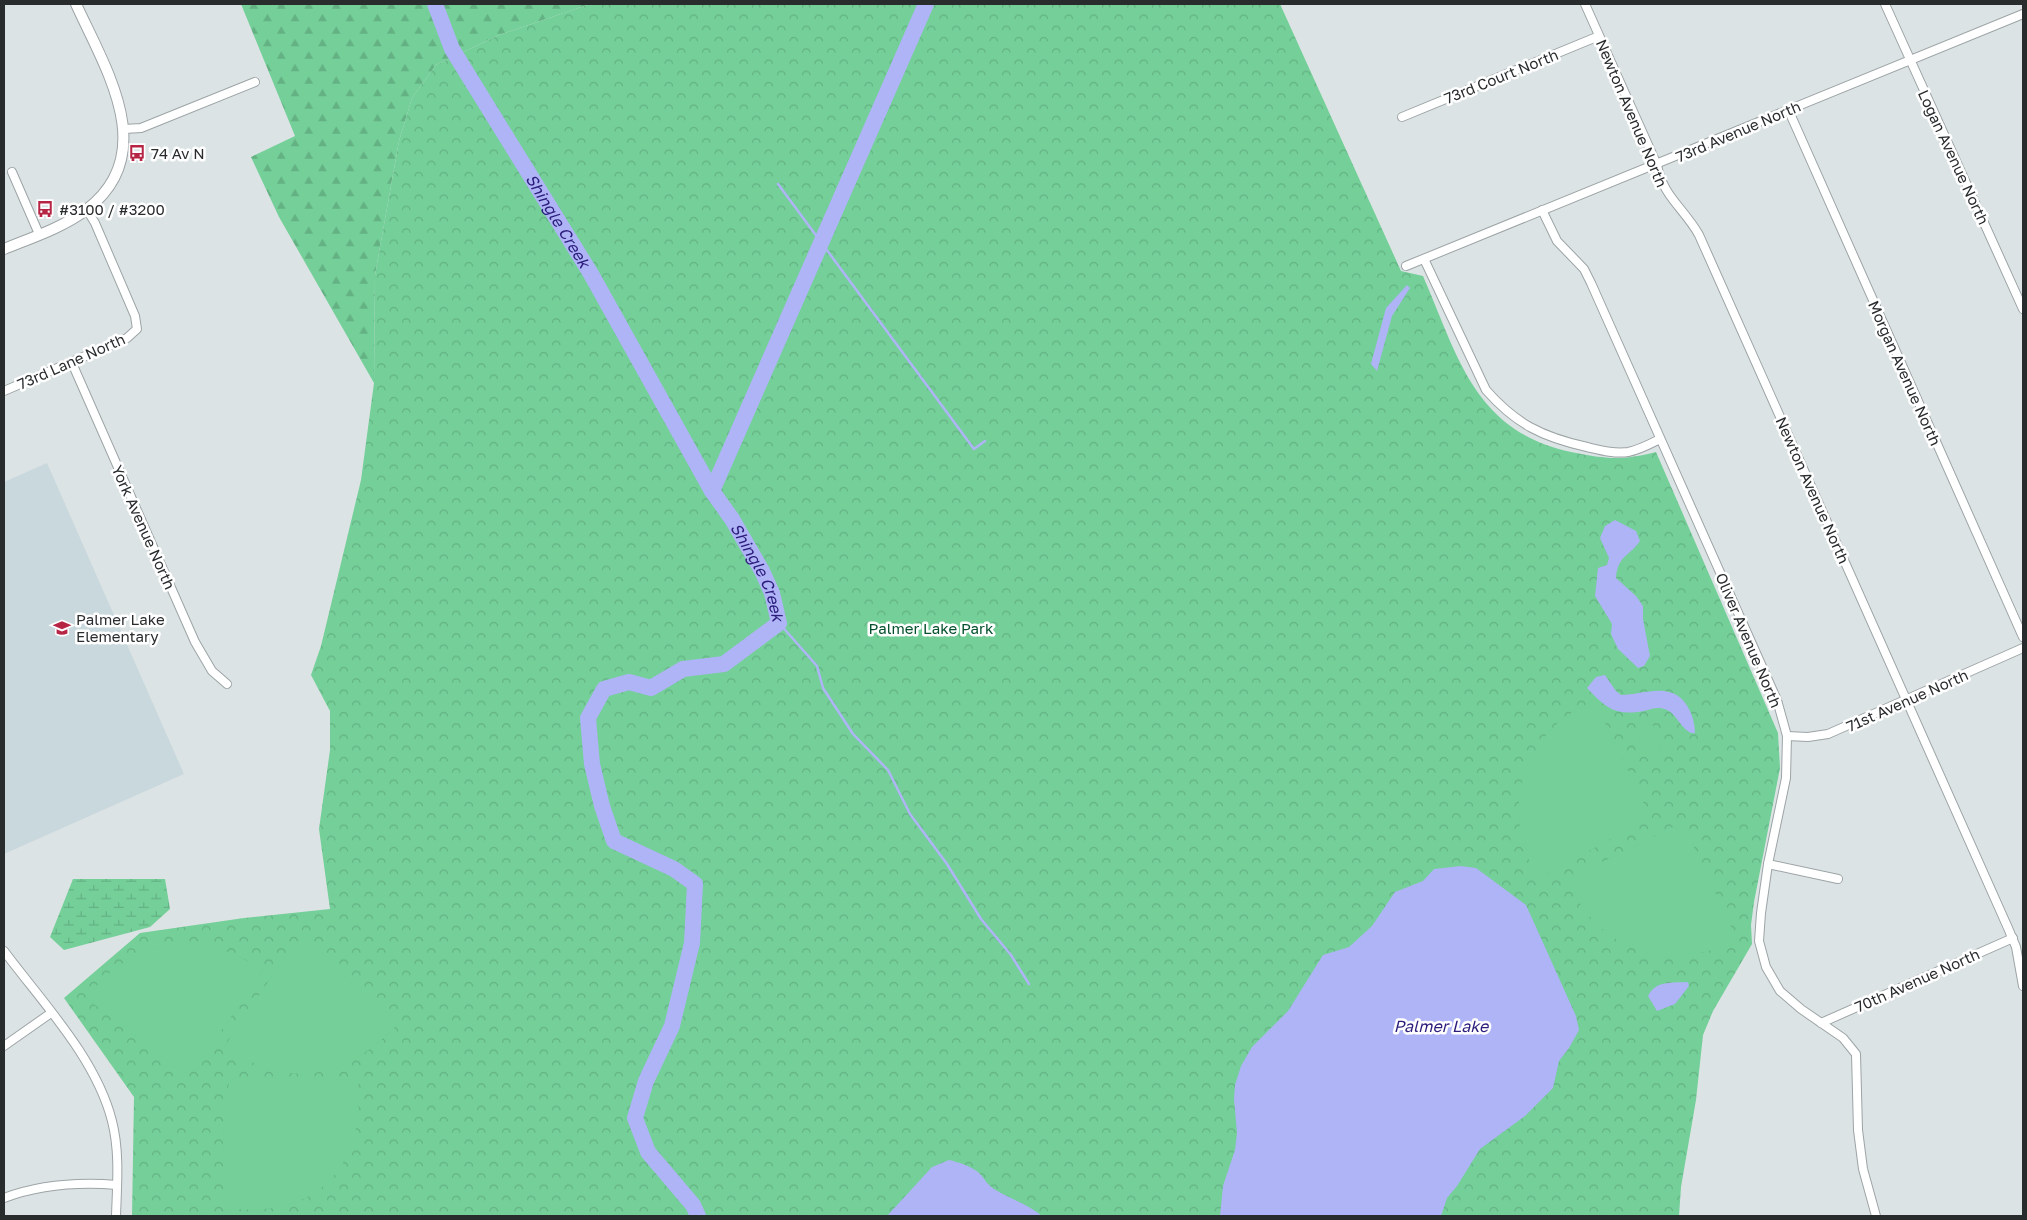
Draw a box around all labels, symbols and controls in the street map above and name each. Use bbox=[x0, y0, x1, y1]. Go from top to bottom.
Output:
street label: Newton Avenue North bbox=[1593, 36, 1671, 190]
street label: 73rd Court North bbox=[1441, 45, 1561, 107]
street label: Logan Avenue North bbox=[1915, 87, 1993, 227]
street label: 73rd Avenue North bbox=[1673, 97, 1803, 165]
bus stop icon: 74 Av N bbox=[127, 143, 147, 163]
place label: 74 Av N bbox=[151, 144, 205, 162]
water label: Shingle Creek bbox=[522, 170, 596, 273]
bus stop icon: #3100 / #3200 bbox=[35, 199, 55, 219]
place label: #3100 / #3200 bbox=[59, 200, 165, 218]
street label: Morgan Avenue North bbox=[1865, 298, 1945, 448]
street label: 73rd Lane North bbox=[14, 329, 128, 393]
street label: Newton Avenue North bbox=[1772, 414, 1854, 566]
street label: York Avenue North bbox=[109, 462, 179, 592]
water label: Shingle Creek bbox=[726, 519, 789, 625]
street label: Oliver Avenue North bbox=[1712, 570, 1786, 710]
place label: Palmer Lake Elementary bbox=[76, 610, 165, 645]
school or university icon: Palmer Lake Elementary bbox=[52, 618, 72, 638]
park label: Palmer Lake Park bbox=[869, 619, 994, 637]
street label: 71st Avenue North bbox=[1843, 665, 1971, 735]
street label: 70th Avenue North bbox=[1852, 944, 1982, 1016]
water label: Palmer Lake bbox=[1394, 1016, 1490, 1036]

